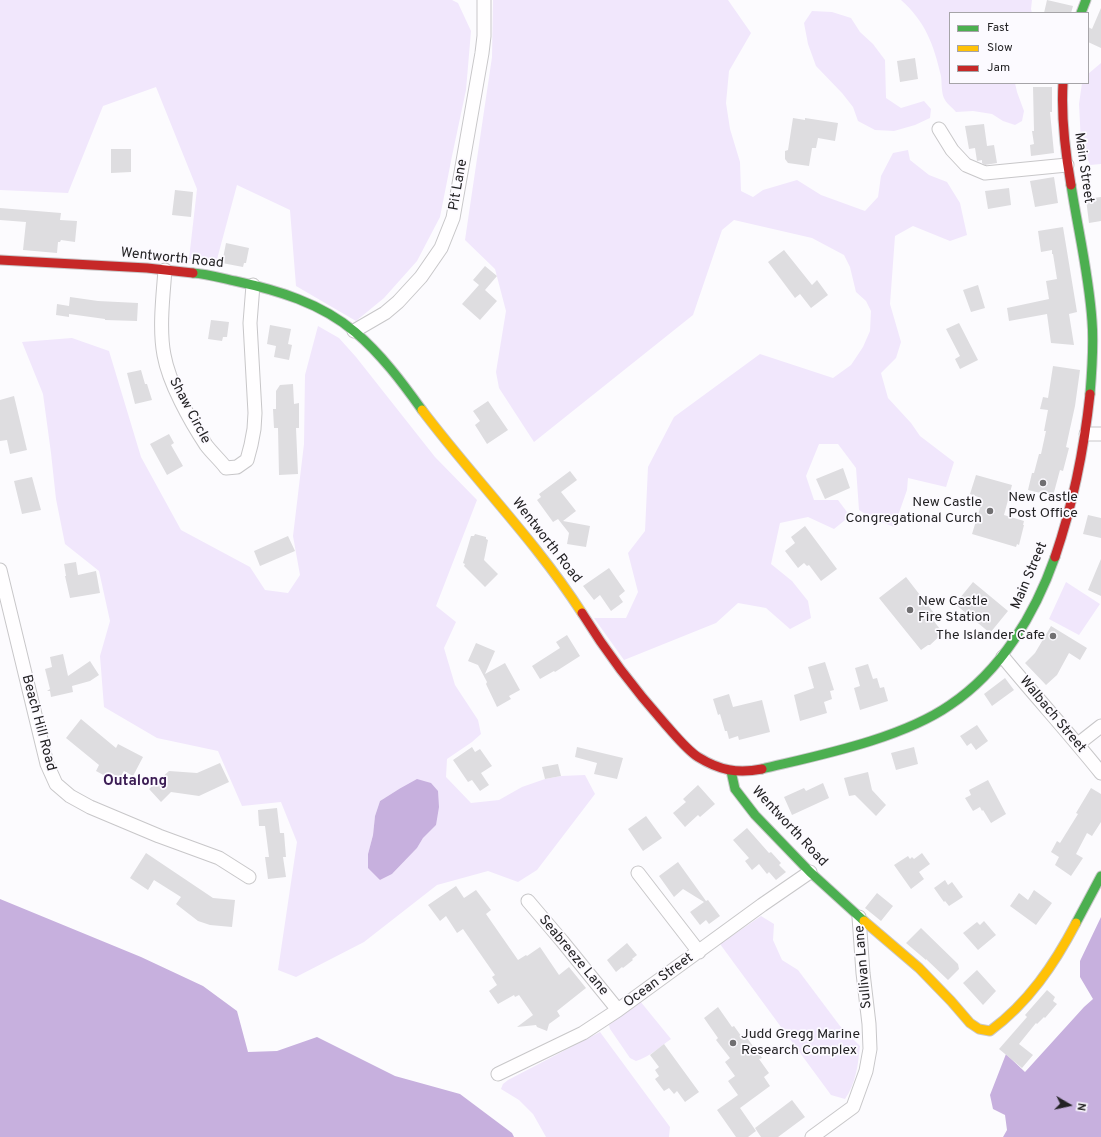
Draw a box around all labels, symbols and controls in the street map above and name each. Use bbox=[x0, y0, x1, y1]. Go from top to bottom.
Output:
legend bbox=[949, 12, 1089, 84]
text: Fast bbox=[987, 20, 1009, 36]
text: Slow bbox=[987, 40, 1013, 56]
text: Jam bbox=[987, 60, 1010, 76]
street label: Main Street bbox=[1070, 131, 1096, 205]
street label: Pit Lane bbox=[446, 158, 472, 212]
street label: Wentworth Road bbox=[120, 245, 224, 273]
street label: Shaw Circle bbox=[165, 375, 213, 447]
marker: New Castle Post Office bbox=[1038, 478, 1048, 488]
place label: New Castle Post Office bbox=[1008, 490, 1078, 522]
street label: Wentworth Road bbox=[507, 495, 585, 587]
place label: New Castle Congregational Curch bbox=[845, 495, 982, 528]
marker: New Castle Congregational Curch bbox=[985, 506, 995, 516]
street label: Main Street bbox=[1008, 540, 1052, 612]
place label: New Castle Fire Station bbox=[918, 594, 990, 626]
marker: New Castle Fire Station bbox=[905, 605, 915, 615]
place label: The Islander Cafe bbox=[936, 628, 1045, 644]
marker: The Islander Cafe bbox=[1048, 631, 1058, 641]
street label: Beach Hill Road bbox=[17, 673, 59, 773]
street label: Walbach Street bbox=[1015, 673, 1089, 757]
district label: Outalong bbox=[103, 773, 167, 791]
street label: Wentworth Road bbox=[747, 783, 831, 871]
street label: Seabreeze Lane bbox=[534, 912, 612, 1000]
street label: Sullivan Lane bbox=[852, 925, 876, 1009]
street label: Ocean Street bbox=[621, 950, 697, 1012]
place label: Judd Gregg Marine Research Complex bbox=[741, 1027, 860, 1060]
marker: Judd Gregg Marine Research Complex bbox=[728, 1038, 738, 1048]
north arrow bbox=[1049, 1085, 1089, 1125]
text: N bbox=[1073, 1102, 1088, 1112]

